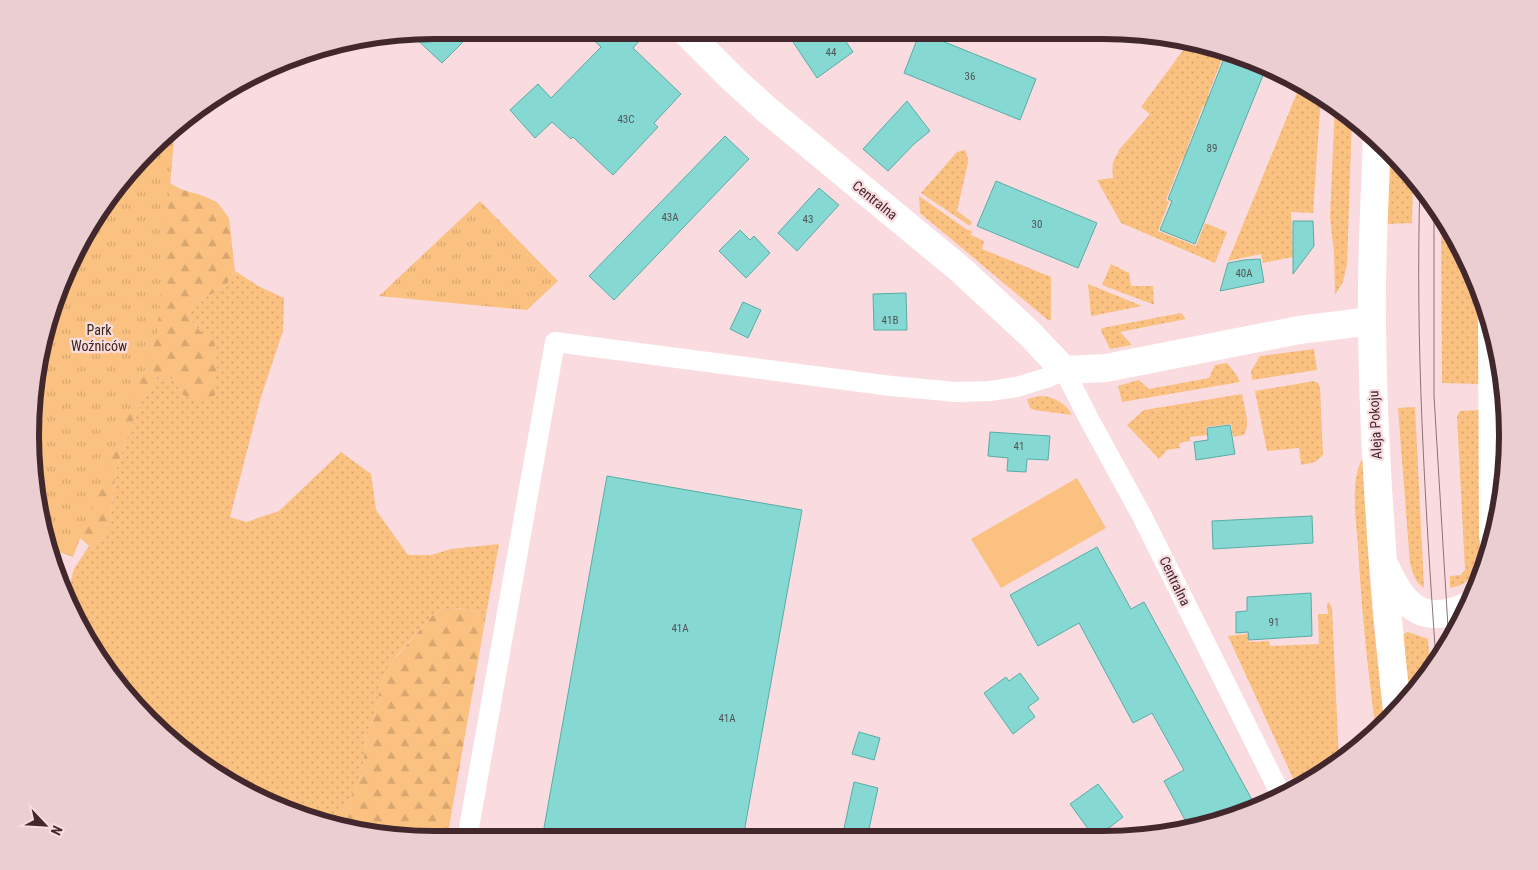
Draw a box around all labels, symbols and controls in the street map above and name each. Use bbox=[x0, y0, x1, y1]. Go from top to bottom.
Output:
house number: 44 bbox=[826, 46, 837, 59]
house number: 36 bbox=[965, 70, 975, 83]
house number: 43C bbox=[617, 113, 635, 126]
house number: 89 bbox=[1207, 142, 1217, 155]
street label: Centralna bbox=[849, 177, 901, 223]
house number: 43A bbox=[661, 211, 679, 224]
house number: 43 bbox=[803, 213, 813, 226]
house number: 30 bbox=[1032, 218, 1042, 231]
house number: 40A bbox=[1235, 267, 1253, 280]
house number: 41B bbox=[882, 314, 898, 327]
park label: Park Woźniców bbox=[71, 322, 127, 354]
street label: Aleja Pokoju bbox=[1365, 390, 1385, 460]
house number: 41 bbox=[1014, 440, 1024, 453]
street label: Centralna bbox=[1156, 554, 1194, 608]
house number: 91 bbox=[1269, 616, 1279, 629]
house number: 41A bbox=[671, 622, 689, 635]
house number: 41A bbox=[718, 712, 736, 725]
north arrow bbox=[20, 800, 70, 850]
text: N bbox=[48, 823, 66, 838]

